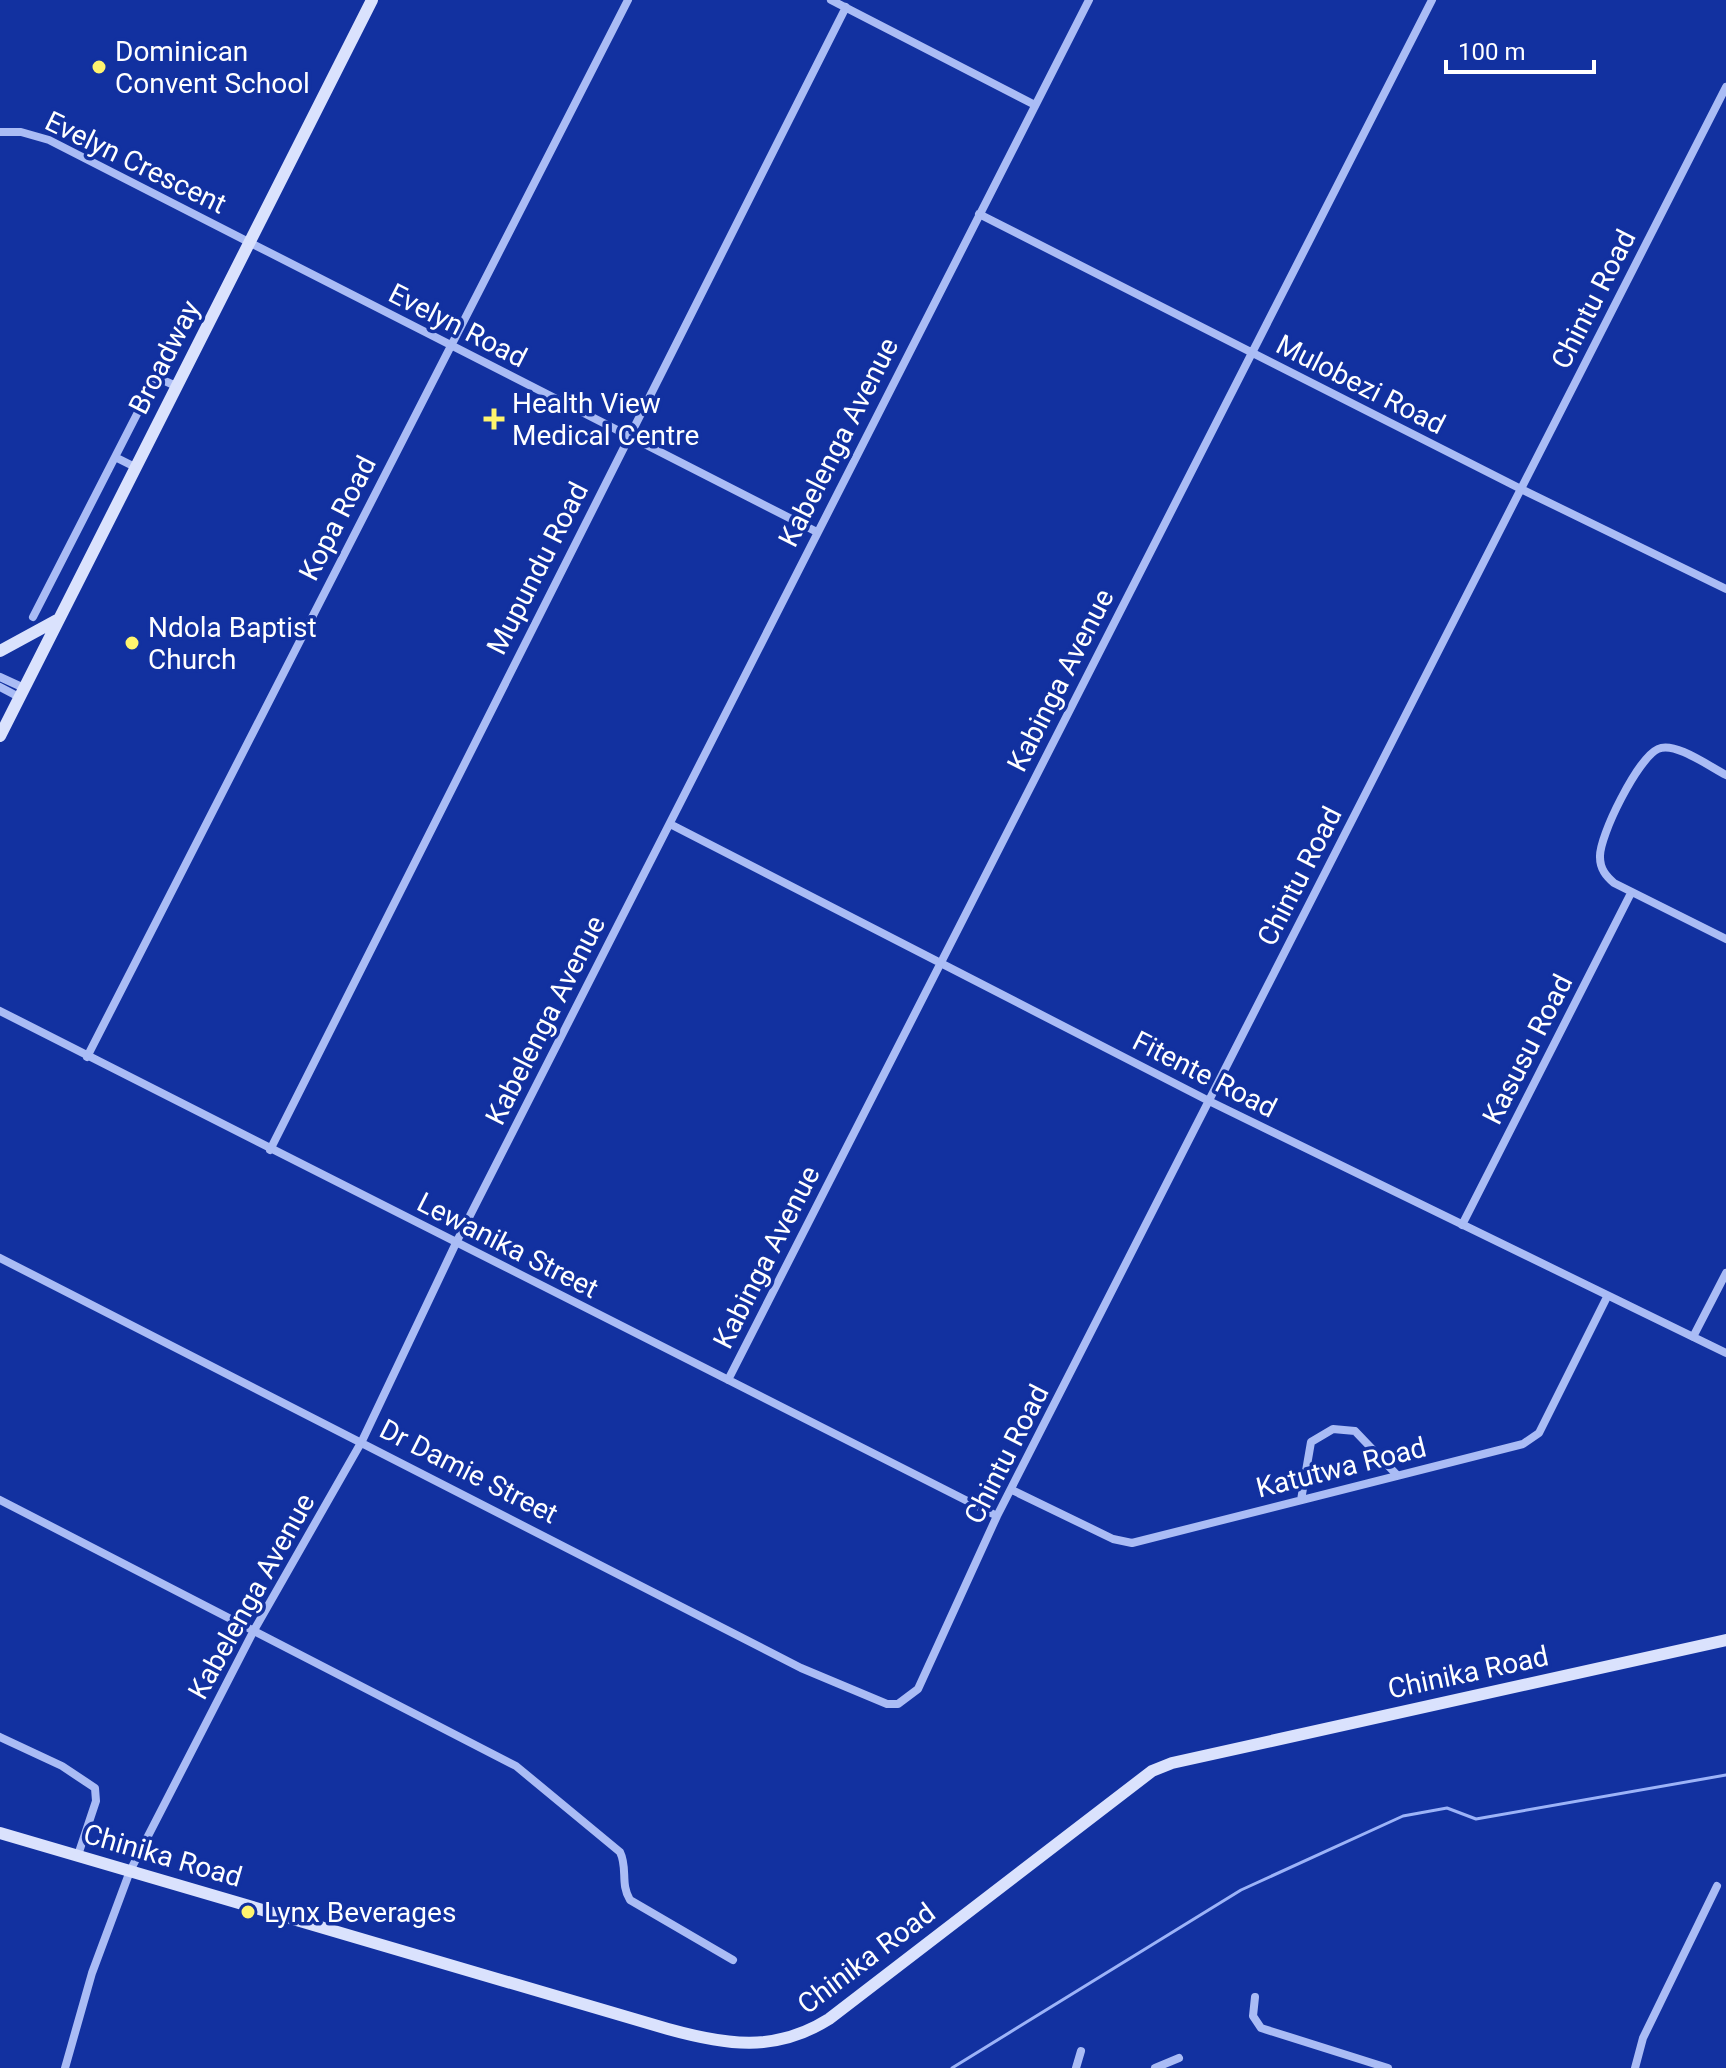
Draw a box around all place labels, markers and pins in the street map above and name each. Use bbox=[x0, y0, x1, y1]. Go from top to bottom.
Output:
place label: Dominican Convent School bbox=[115, 35, 310, 100]
marker: Dominican Convent School bbox=[90, 58, 108, 76]
place label: Health View Medical Centre bbox=[512, 387, 699, 452]
marker: Health View Medical Centre bbox=[483, 408, 505, 430]
place label: Ndola Baptist Church bbox=[148, 611, 317, 676]
marker: Ndola Baptist Church bbox=[123, 634, 141, 652]
place label: Lynx Beverages bbox=[264, 1896, 456, 1929]
marker: Lynx Beverages bbox=[239, 1903, 257, 1921]

